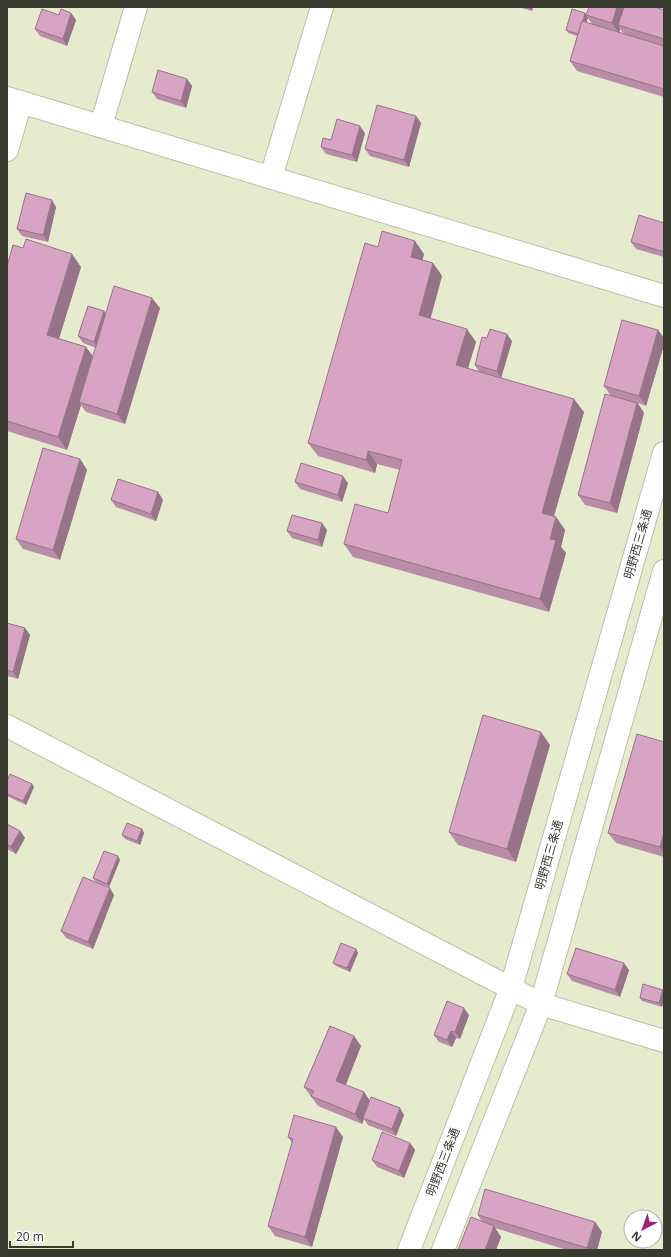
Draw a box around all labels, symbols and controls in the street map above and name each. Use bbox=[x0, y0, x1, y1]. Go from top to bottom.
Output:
street label: 明野西三条通 bbox=[619, 507, 656, 581]
street label: 明野西三条通 bbox=[530, 818, 567, 892]
street label: 明野西三条通 bbox=[422, 1125, 463, 1198]
north arrow bbox=[623, 1209, 663, 1249]
scale bar bbox=[10, 1223, 73, 1249]
text: 20 m bbox=[16, 1228, 44, 1245]
text: N bbox=[628, 1228, 644, 1246]

